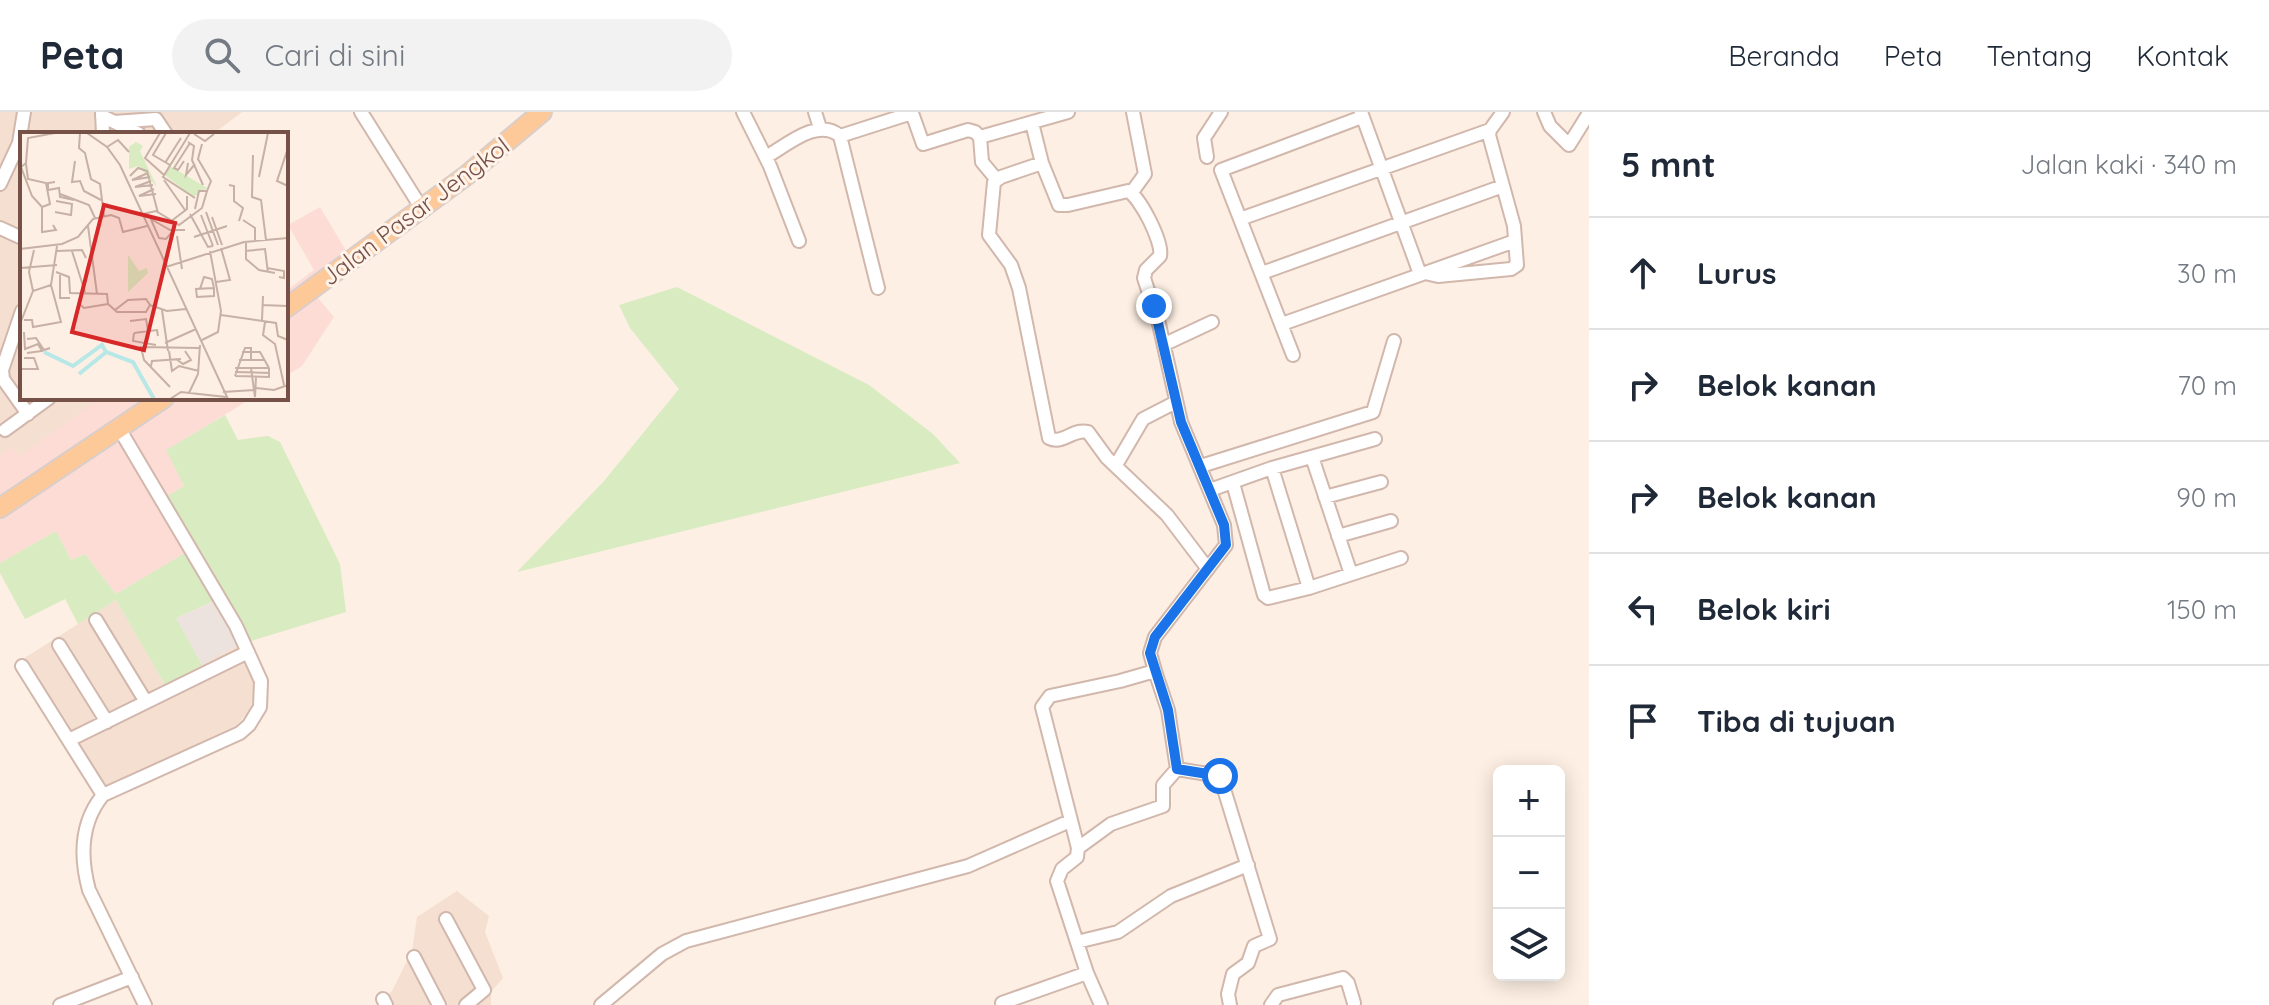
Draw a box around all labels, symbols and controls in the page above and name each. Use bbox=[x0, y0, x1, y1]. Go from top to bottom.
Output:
search box bbox=[172, 19, 732, 91]
text: Peta bbox=[40, 31, 124, 79]
icon: search bbox=[200, 33, 244, 77]
text: Cari di sini bbox=[264, 36, 405, 74]
text: Beranda bbox=[1728, 38, 1840, 73]
text: Peta bbox=[1884, 38, 1942, 73]
text: Tentang bbox=[1986, 38, 2092, 73]
text: Kontak bbox=[2136, 38, 2229, 73]
street label: Jalan Pasar Jengkol bbox=[315, 130, 515, 292]
inset map bbox=[20, 132, 288, 400]
text: 5 mnt bbox=[1621, 143, 1716, 186]
text: Jalan kaki · 340 m bbox=[2021, 148, 2237, 181]
icon: ahead bbox=[1621, 251, 1665, 295]
text: Lurus bbox=[1697, 254, 1777, 292]
text: 30 m bbox=[2177, 257, 2237, 290]
route end bbox=[1136, 288, 1172, 324]
icon: right bbox=[1621, 363, 1665, 407]
text: Belok kanan bbox=[1697, 366, 1877, 404]
text: 70 m bbox=[2177, 369, 2237, 402]
icon: right bbox=[1621, 475, 1665, 519]
text: Belok kanan bbox=[1697, 478, 1877, 516]
text: 90 m bbox=[2176, 481, 2237, 514]
icon: left bbox=[1621, 587, 1665, 631]
text: Belok kiri bbox=[1697, 590, 1831, 628]
text: 150 m bbox=[2167, 593, 2237, 626]
icon: arrive bbox=[1621, 699, 1665, 743]
text: Tiba di tujuan bbox=[1697, 702, 1896, 740]
route start bbox=[1202, 758, 1238, 794]
map controls bbox=[1493, 765, 1565, 981]
button: + bbox=[1493, 765, 1565, 837]
button: − bbox=[1493, 837, 1565, 909]
button: layers bbox=[1493, 909, 1565, 981]

